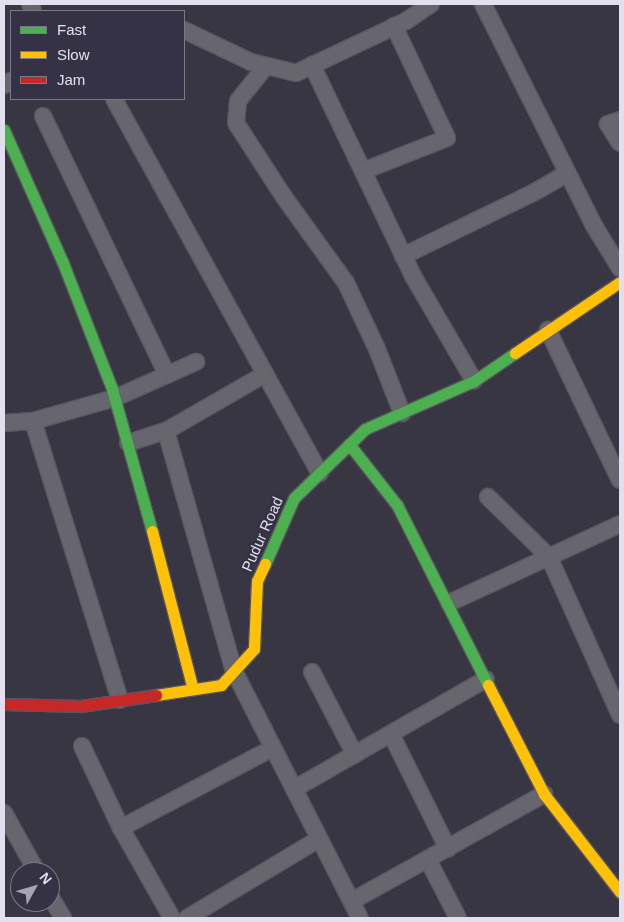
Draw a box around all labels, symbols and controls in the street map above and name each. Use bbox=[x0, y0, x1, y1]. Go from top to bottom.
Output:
legend bbox=[10, 10, 185, 100]
text: Fast bbox=[57, 21, 86, 38]
text: Slow bbox=[57, 46, 90, 63]
text: Jam bbox=[57, 71, 85, 88]
street label: Pudur Road bbox=[237, 494, 287, 574]
north arrow bbox=[10, 862, 60, 912]
text: N bbox=[36, 869, 55, 887]

